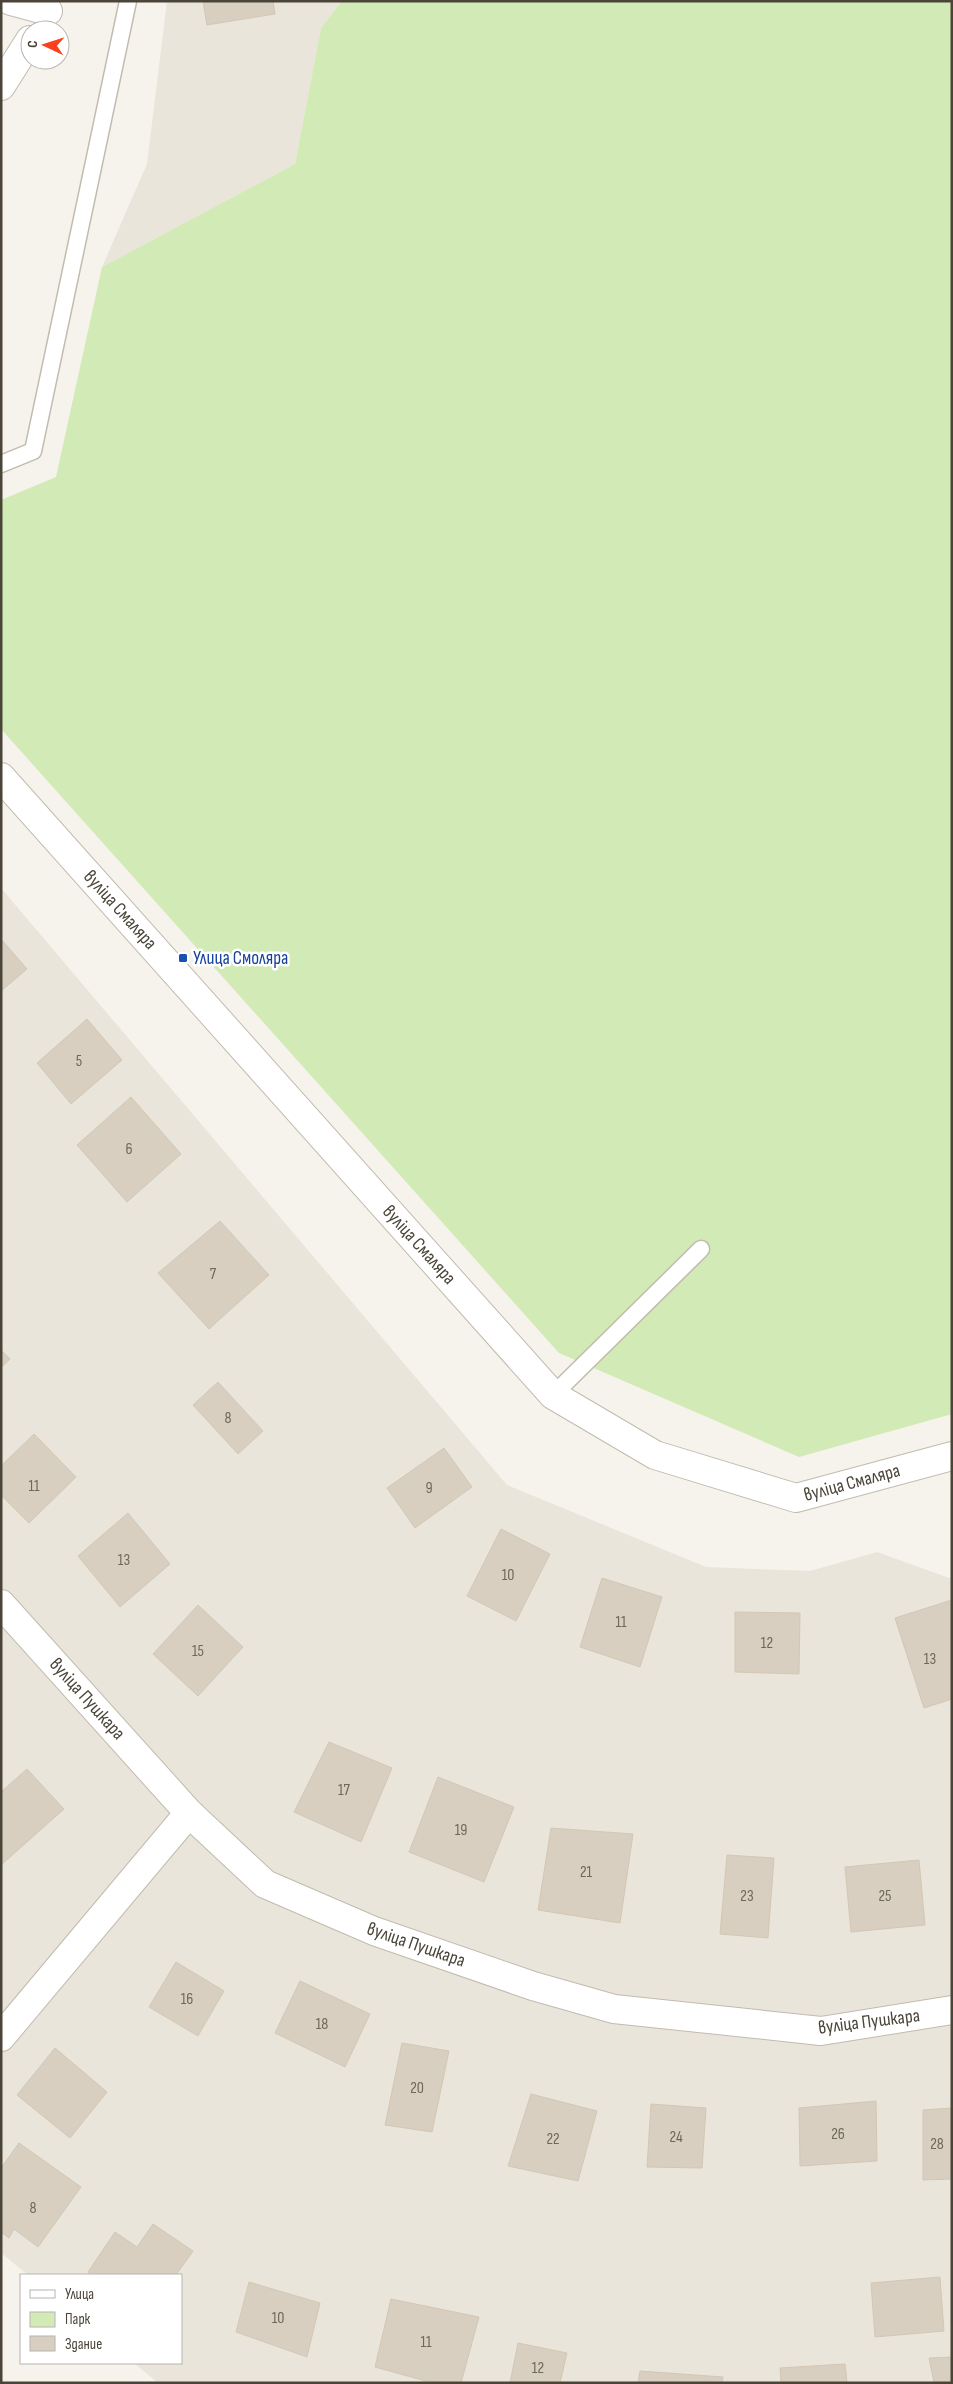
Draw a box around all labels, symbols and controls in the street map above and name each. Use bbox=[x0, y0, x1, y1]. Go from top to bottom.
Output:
north arrow bbox=[20, 20, 70, 70]
text: С bbox=[24, 40, 41, 48]
street label: вуліца Смаляра bbox=[78, 866, 162, 954]
place label: Улица Смоляра bbox=[193, 947, 288, 970]
marker: Улица Смоляра bbox=[177, 952, 189, 964]
house number: 5 bbox=[76, 1052, 82, 1071]
house number: 6 bbox=[125, 1140, 133, 1159]
street label: вуліца Смаляра bbox=[377, 1201, 461, 1289]
house number: 7 bbox=[210, 1265, 217, 1284]
house number: 8 bbox=[224, 1409, 232, 1428]
street label: вуліца Смаляра bbox=[801, 1459, 903, 1507]
house number: 11 bbox=[28, 1477, 40, 1496]
house number: 9 bbox=[425, 1479, 433, 1498]
house number: 13 bbox=[118, 1551, 130, 1570]
house number: 10 bbox=[502, 1566, 514, 1585]
house number: 11 bbox=[615, 1613, 627, 1632]
house number: 12 bbox=[761, 1634, 773, 1653]
house number: 15 bbox=[192, 1642, 204, 1661]
house number: 13 bbox=[924, 1650, 936, 1669]
street label: вуліца Пушкара bbox=[44, 1653, 130, 1745]
house number: 17 bbox=[338, 1781, 351, 1800]
house number: 19 bbox=[455, 1821, 467, 1840]
house number: 21 bbox=[580, 1863, 593, 1882]
house number: 23 bbox=[740, 1887, 754, 1906]
house number: 25 bbox=[878, 1887, 892, 1906]
street label: вуліца Пушкара bbox=[364, 1917, 468, 1973]
house number: 16 bbox=[181, 1990, 193, 2009]
street label: вуліца Пушкара bbox=[817, 2004, 921, 2040]
house number: 18 bbox=[316, 2015, 328, 2034]
house number: 20 bbox=[410, 2079, 424, 2098]
house number: 26 bbox=[831, 2125, 845, 2144]
house number: 24 bbox=[669, 2128, 683, 2147]
house number: 22 bbox=[546, 2130, 560, 2149]
house number: 28 bbox=[930, 2135, 944, 2154]
house number: 8 bbox=[29, 2199, 37, 2218]
legend bbox=[20, 2274, 182, 2364]
text: Улица bbox=[65, 2285, 94, 2304]
house number: 10 bbox=[272, 2309, 284, 2328]
text: Парк bbox=[65, 2310, 91, 2329]
house number: 11 bbox=[420, 2333, 432, 2352]
text: Здание bbox=[65, 2335, 102, 2354]
house number: 12 bbox=[532, 2359, 544, 2378]

